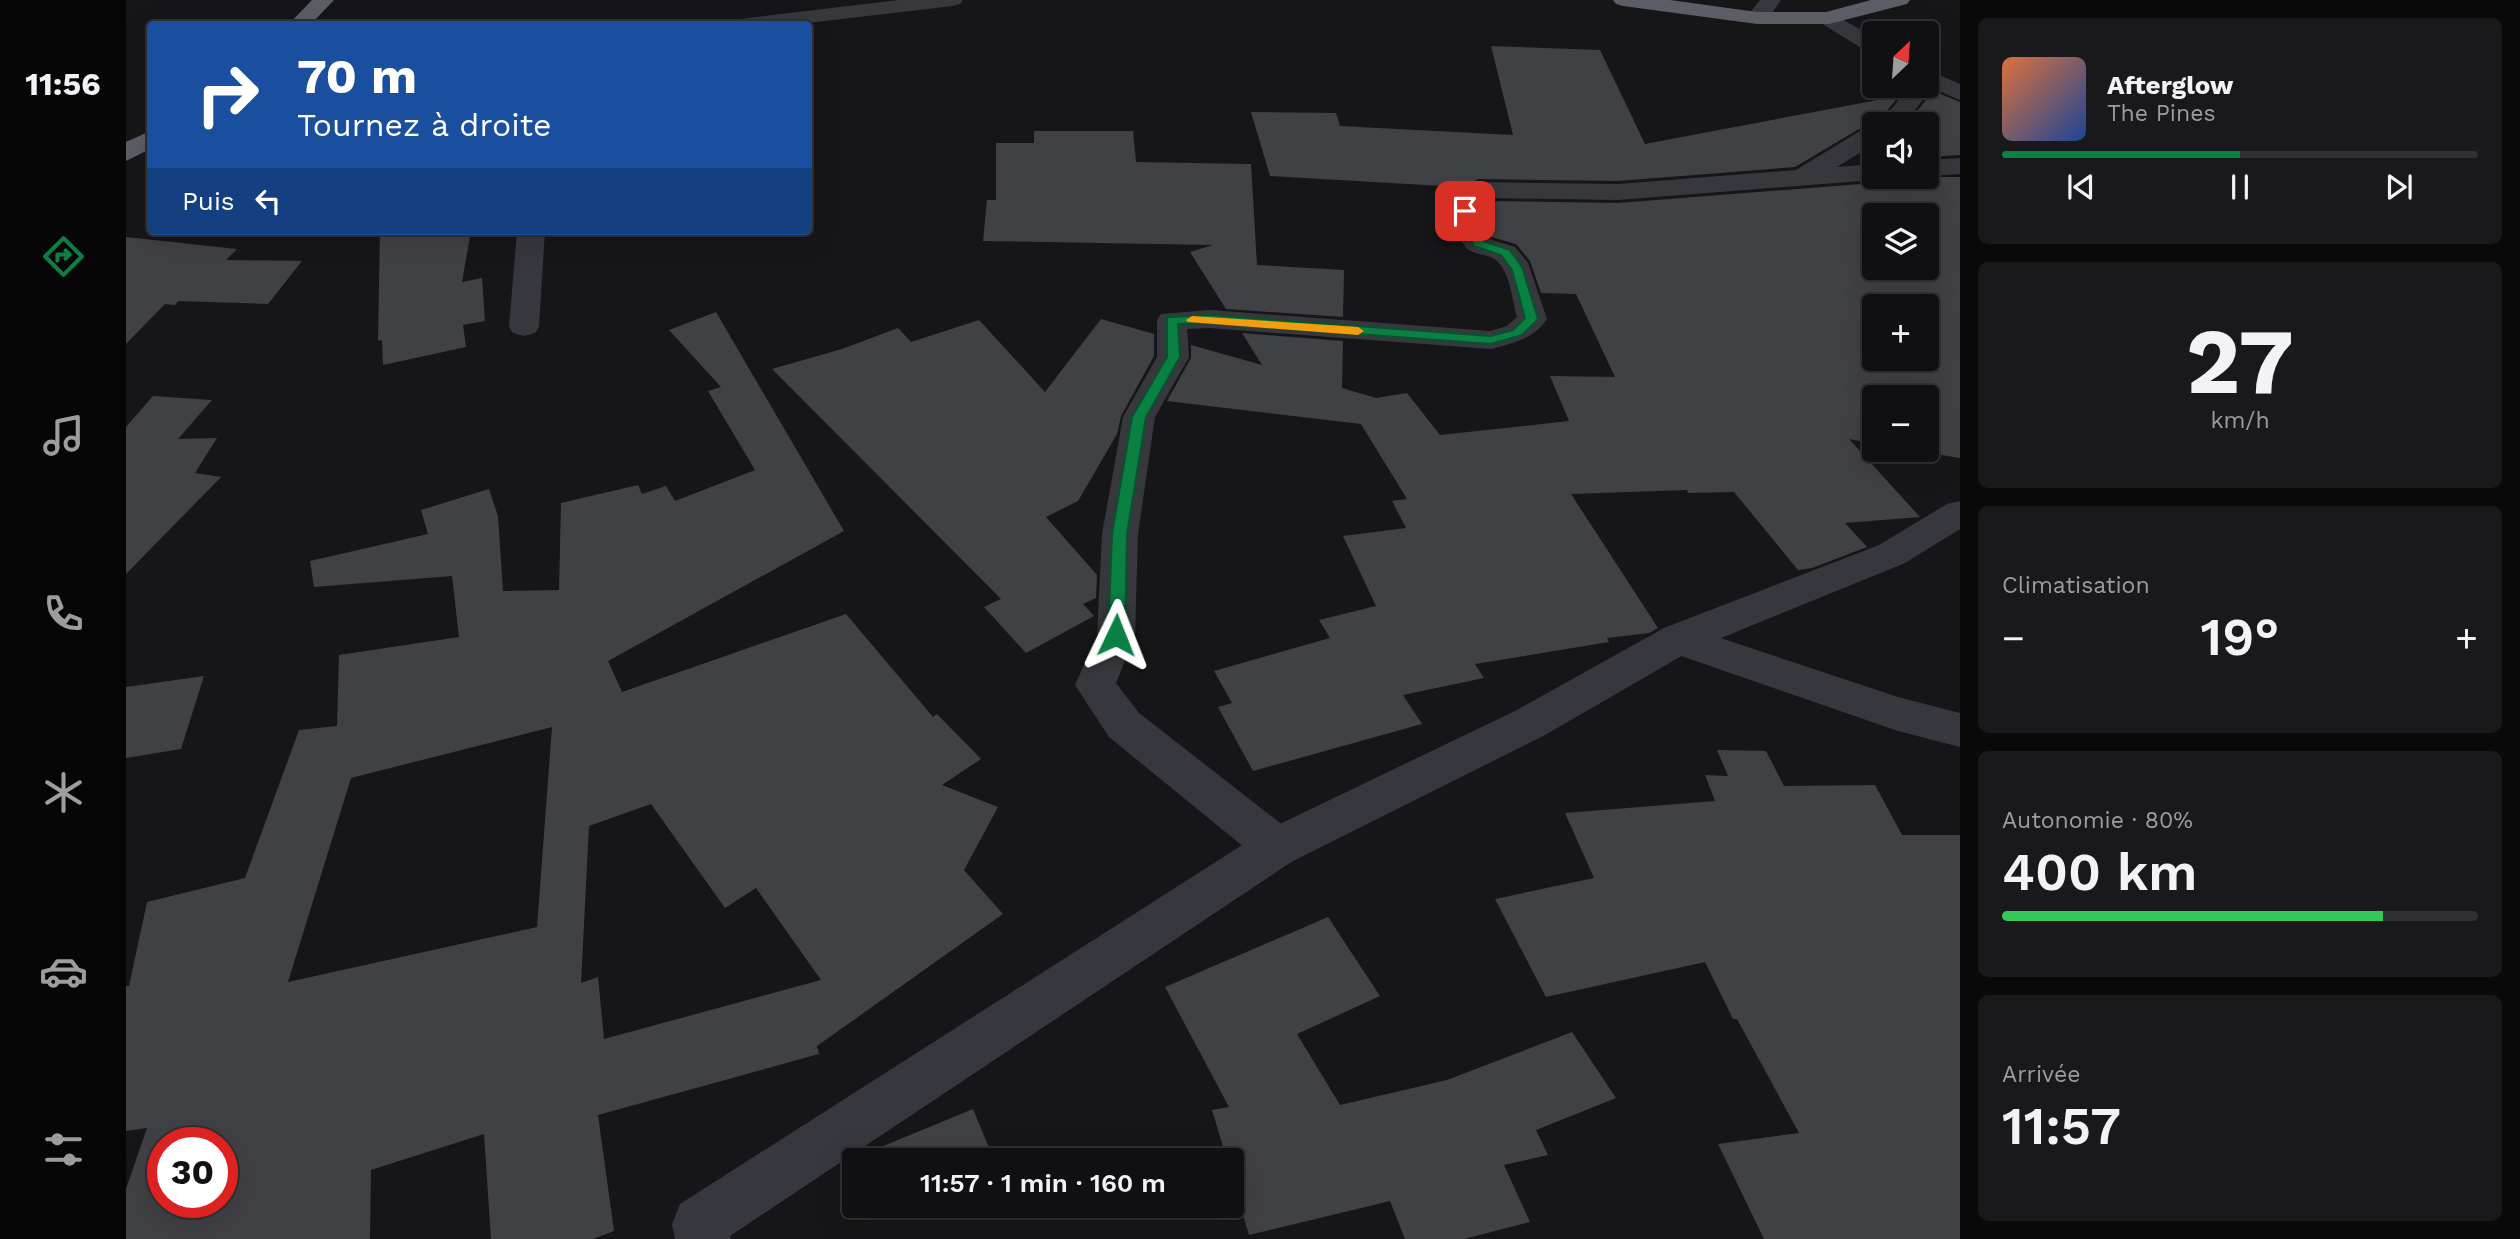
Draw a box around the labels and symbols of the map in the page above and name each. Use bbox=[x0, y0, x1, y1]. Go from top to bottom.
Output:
north arrow bbox=[1862, 21, 1939, 98]
pin bbox=[1435, 181, 1495, 241]
position arrow bbox=[1079, 598, 1153, 672]
speed limit sign: 30 bbox=[147, 1127, 238, 1218]

